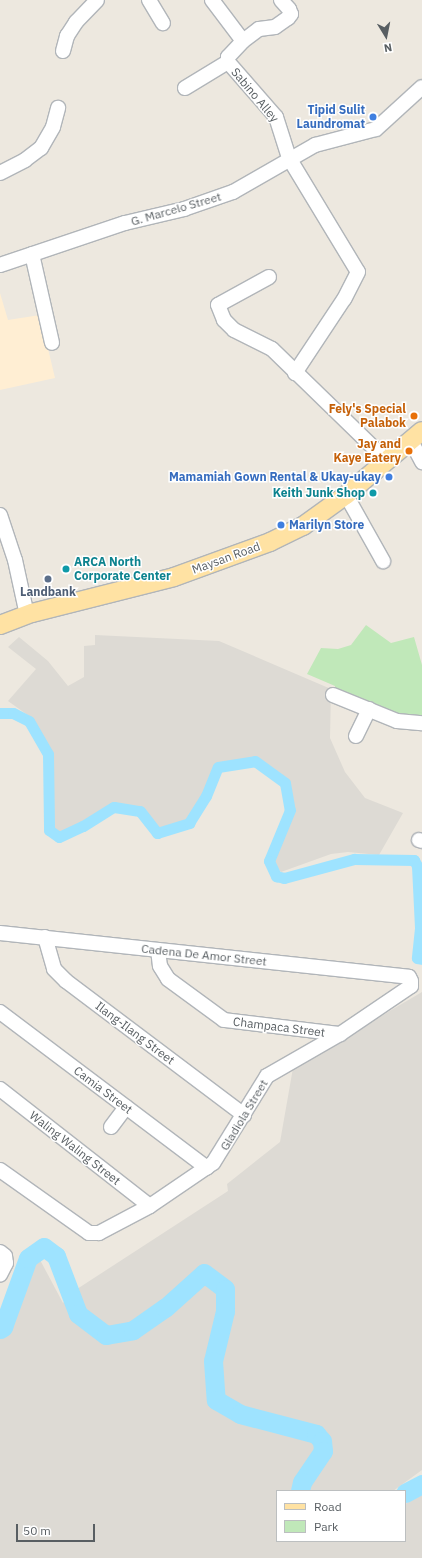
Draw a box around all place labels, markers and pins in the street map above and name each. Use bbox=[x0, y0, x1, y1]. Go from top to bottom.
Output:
place label: Tipid Sulit Laundromat bbox=[297, 103, 365, 131]
marker: Tipid Sulit Laundromat bbox=[368, 112, 378, 122]
place label: Fely's Special Palabok bbox=[329, 402, 406, 430]
marker: Fely's Special Palabok bbox=[409, 411, 419, 421]
place label: Jay and Kaye Eatery bbox=[333, 437, 401, 465]
marker: Jay and Kaye Eatery bbox=[404, 446, 414, 456]
place label: Mamamiah Gown Rental & Ukay-ukay bbox=[169, 470, 381, 484]
marker: Mamamiah Gown Rental & Ukay-ukay bbox=[384, 472, 394, 482]
place label: Keith Junk Shop bbox=[273, 486, 365, 500]
marker: Keith Junk Shop bbox=[368, 488, 378, 498]
place label: Marilyn Store bbox=[289, 518, 364, 532]
marker: Marilyn Store bbox=[276, 520, 286, 530]
place label: ARCA North Corporate Center bbox=[74, 555, 171, 583]
marker: ARCA North Corporate Center bbox=[61, 564, 71, 574]
marker: Landbank bbox=[43, 574, 53, 584]
place label: Landbank bbox=[20, 585, 76, 599]

